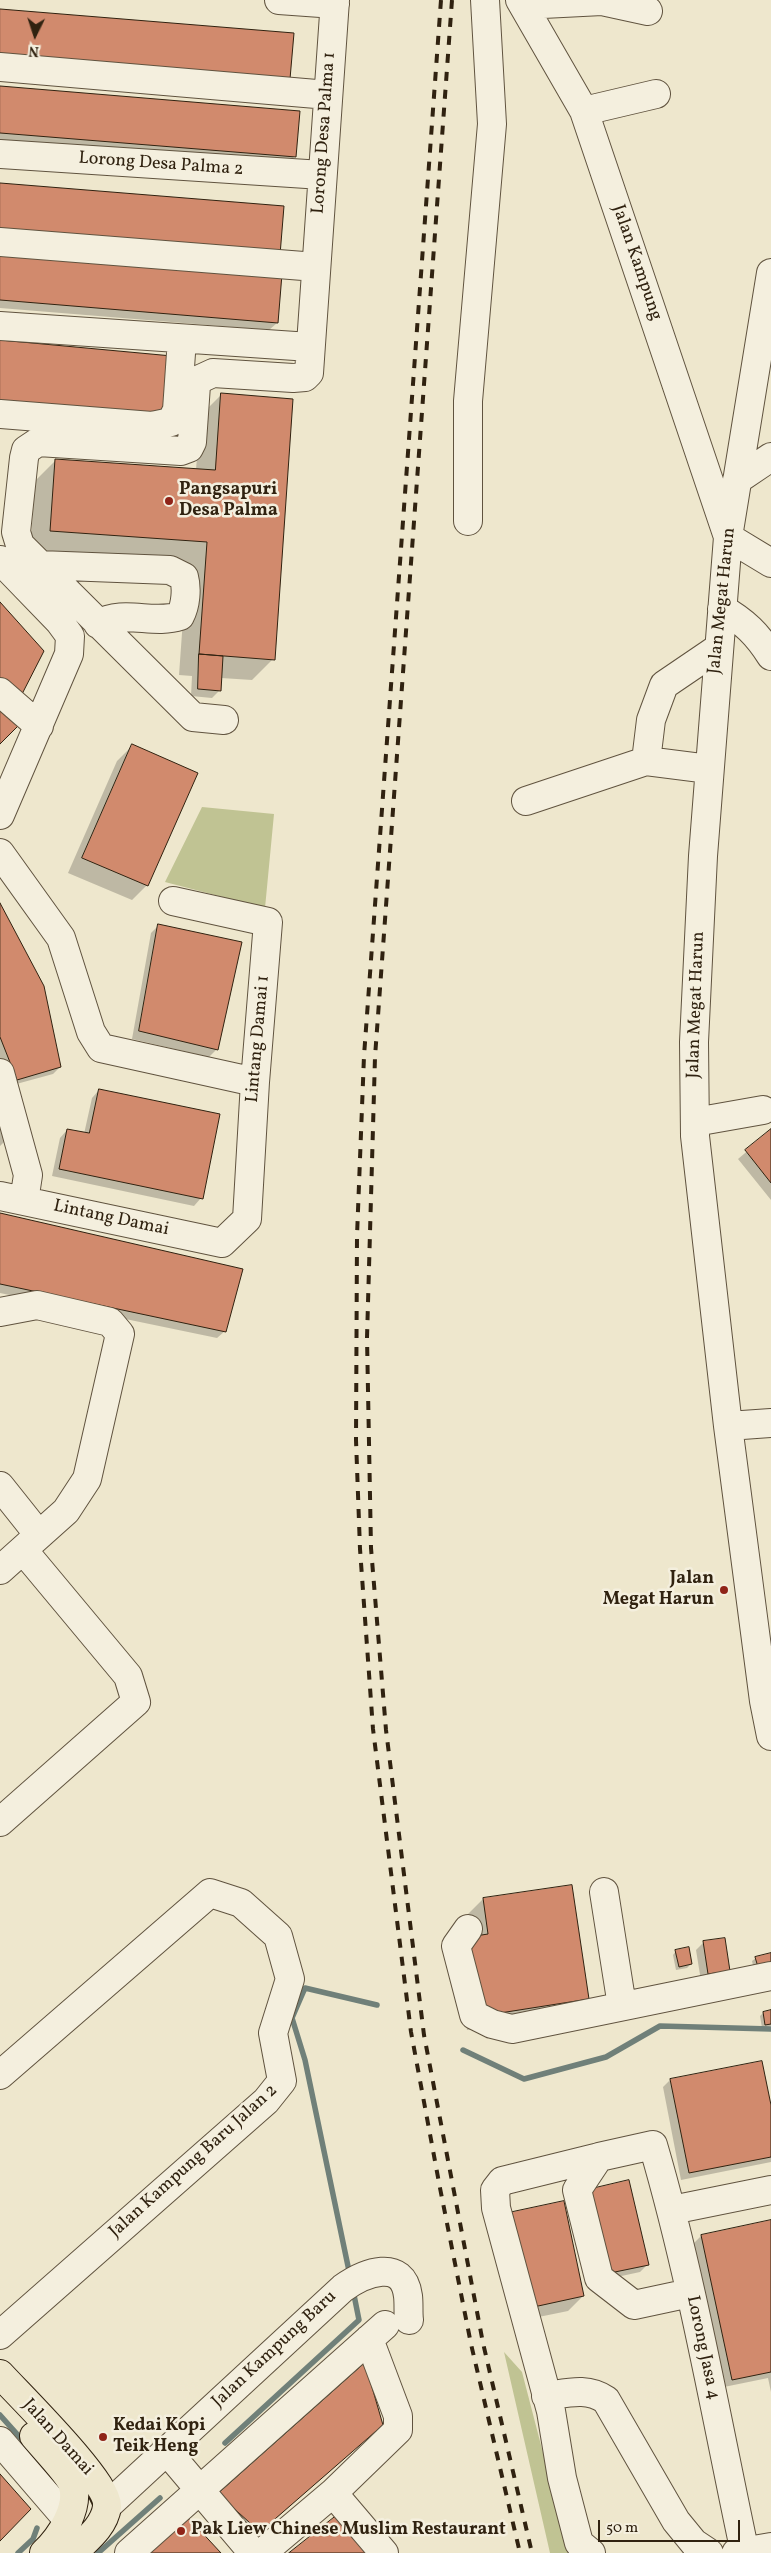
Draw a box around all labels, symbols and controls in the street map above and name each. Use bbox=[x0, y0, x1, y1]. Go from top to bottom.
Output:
north arrow bbox=[10, 10, 60, 60]
text: N bbox=[28, 41, 40, 60]
street label: Lorong Desa Palma 1 bbox=[309, 51, 341, 215]
street label: Lorong Desa Palma 2 bbox=[78, 148, 244, 182]
street label: Jalan Kampung bbox=[606, 202, 666, 324]
place label: Pangsapuri Desa Palma bbox=[179, 480, 278, 522]
marker: Pangsapuri Desa Palma bbox=[163, 495, 175, 507]
street label: Jalan Megat Harun bbox=[705, 527, 741, 675]
street label: Jalan Megat Harun bbox=[684, 931, 710, 1079]
street label: Lintang Damai 1 bbox=[243, 974, 275, 1104]
street label: Lintang Damai bbox=[51, 1196, 171, 1242]
place label: Jalan Megat Harun bbox=[603, 1569, 714, 1612]
marker: Jalan Megat Harun bbox=[718, 1584, 730, 1596]
street label: Jalan Kampung Baru Jalan 2 bbox=[105, 2081, 283, 2243]
street label: Jalan Kampung Baru bbox=[208, 2287, 342, 2413]
street label: Lorong Jasa 4 bbox=[680, 2294, 724, 2402]
street label: Jalan Damai bbox=[17, 2395, 97, 2481]
place label: Kedai Kopi Teik Heng bbox=[113, 2416, 205, 2458]
marker: Kedai Kopi Teik Heng bbox=[97, 2431, 109, 2443]
scale bar bbox=[601, 2510, 744, 2542]
text: 50 m bbox=[606, 2518, 638, 2539]
place label: Pak Liew Chinese Muslim Restaurant bbox=[191, 2520, 506, 2542]
marker: Pak Liew Chinese Muslim Restaurant bbox=[175, 2525, 187, 2537]

